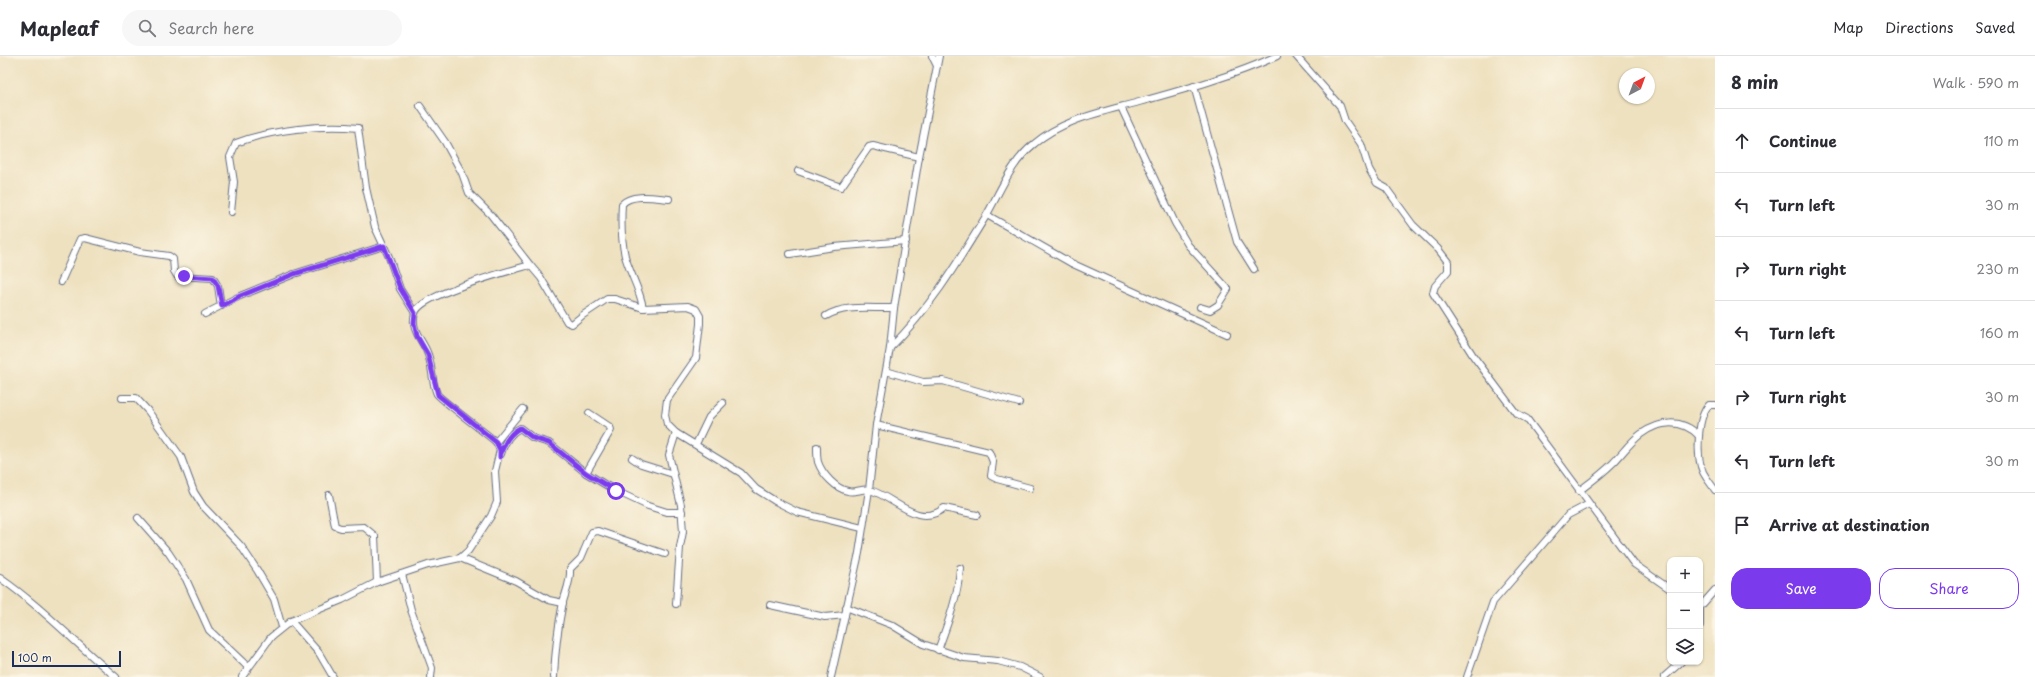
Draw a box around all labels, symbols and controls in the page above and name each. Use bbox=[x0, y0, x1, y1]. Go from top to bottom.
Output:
search box bbox=[122, 10, 402, 46]
text: Mapleaf bbox=[20, 14, 98, 42]
text: Search here bbox=[168, 16, 254, 39]
icon: search bbox=[136, 17, 158, 39]
text: Map bbox=[1833, 17, 1863, 38]
text: Directions bbox=[1885, 17, 1953, 38]
text: Saved bbox=[1975, 17, 2015, 38]
north arrow bbox=[1619, 68, 1655, 104]
text: 8 min bbox=[1731, 69, 1779, 95]
text: Walk · 590 m bbox=[1933, 73, 2019, 92]
text: Continue bbox=[1769, 129, 1837, 152]
icon: ahead bbox=[1731, 130, 1753, 152]
text: 110 m bbox=[1984, 131, 2019, 150]
text: Turn left bbox=[1769, 193, 1835, 216]
icon: left bbox=[1731, 194, 1753, 216]
text: 30 m bbox=[1985, 195, 2019, 214]
text: Turn right bbox=[1769, 257, 1846, 280]
icon: right bbox=[1731, 258, 1753, 280]
text: 230 m bbox=[1977, 259, 2019, 278]
route end bbox=[175, 267, 193, 285]
text: Turn left bbox=[1769, 321, 1835, 344]
icon: left bbox=[1731, 322, 1753, 344]
text: 160 m bbox=[1980, 323, 2019, 342]
text: Turn right bbox=[1769, 385, 1846, 408]
icon: right bbox=[1731, 386, 1753, 408]
text: 30 m bbox=[1985, 387, 2019, 406]
text: Turn left bbox=[1769, 449, 1835, 472]
icon: left bbox=[1731, 450, 1753, 472]
text: 30 m bbox=[1985, 451, 2019, 470]
route start bbox=[607, 482, 625, 500]
text: Arrive at destination bbox=[1769, 513, 1930, 536]
icon: arrive bbox=[1731, 514, 1753, 536]
map controls bbox=[1667, 557, 1703, 665]
button: + bbox=[1667, 557, 1703, 593]
button: Save bbox=[1731, 568, 1871, 609]
button: Share bbox=[1879, 568, 2019, 609]
button: − bbox=[1667, 593, 1703, 629]
button: layers bbox=[1667, 629, 1703, 665]
scale bar bbox=[12, 649, 121, 668]
text: 100 m bbox=[18, 649, 52, 666]

